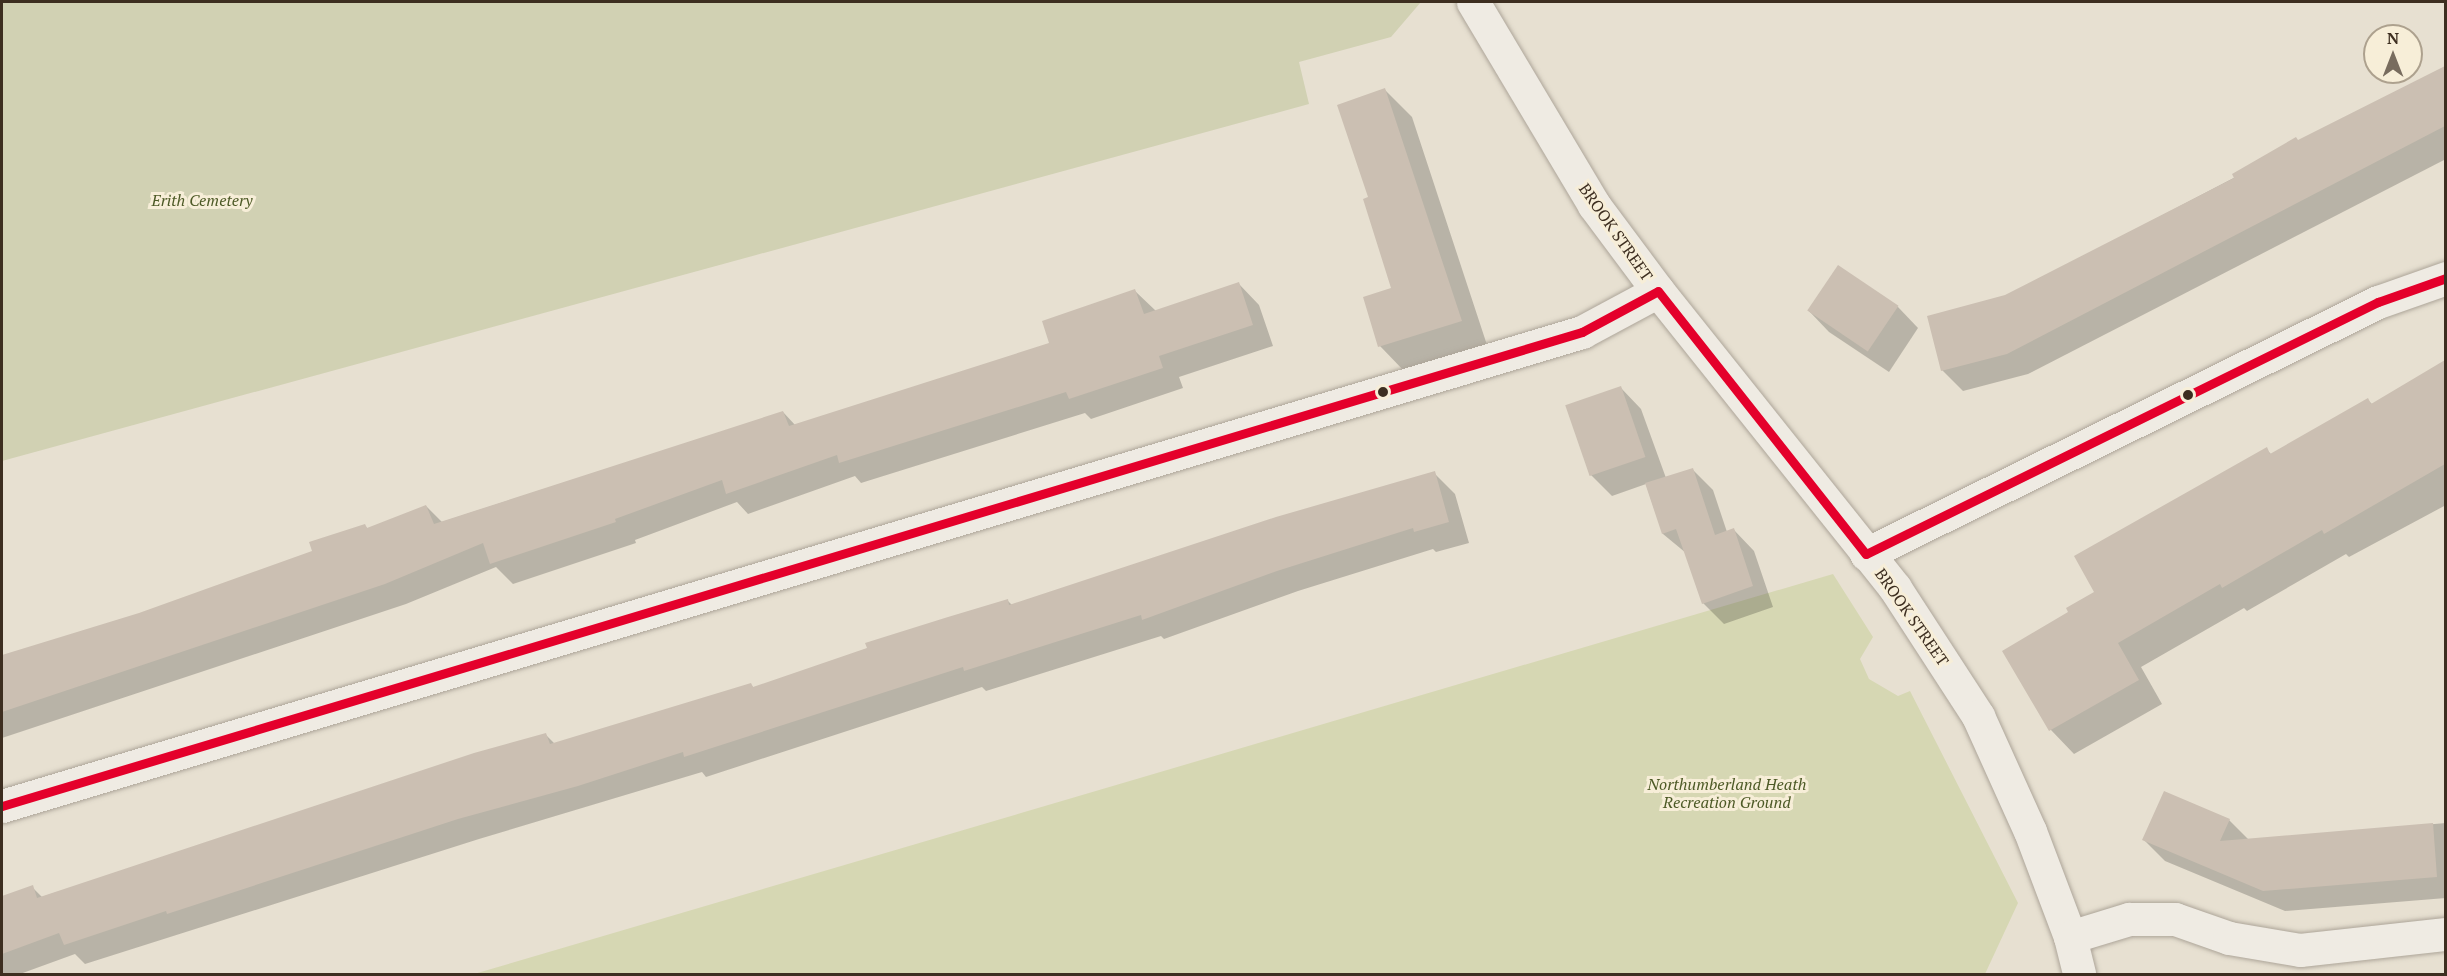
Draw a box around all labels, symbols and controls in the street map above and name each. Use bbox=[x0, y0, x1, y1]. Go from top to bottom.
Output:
north arrow bbox=[2363, 24, 2423, 84]
text: N bbox=[2387, 27, 2399, 49]
street label: BROOK STREET bbox=[1575, 180, 1657, 284]
park label: Erith Cemetery bbox=[151, 190, 253, 210]
unlabelled marker bbox=[1377, 386, 1389, 398]
unlabelled marker bbox=[2182, 389, 2194, 401]
street label: BROOK STREET bbox=[1871, 565, 1953, 669]
park label: Northumberland Heath Recreation Ground bbox=[1648, 774, 1806, 812]

